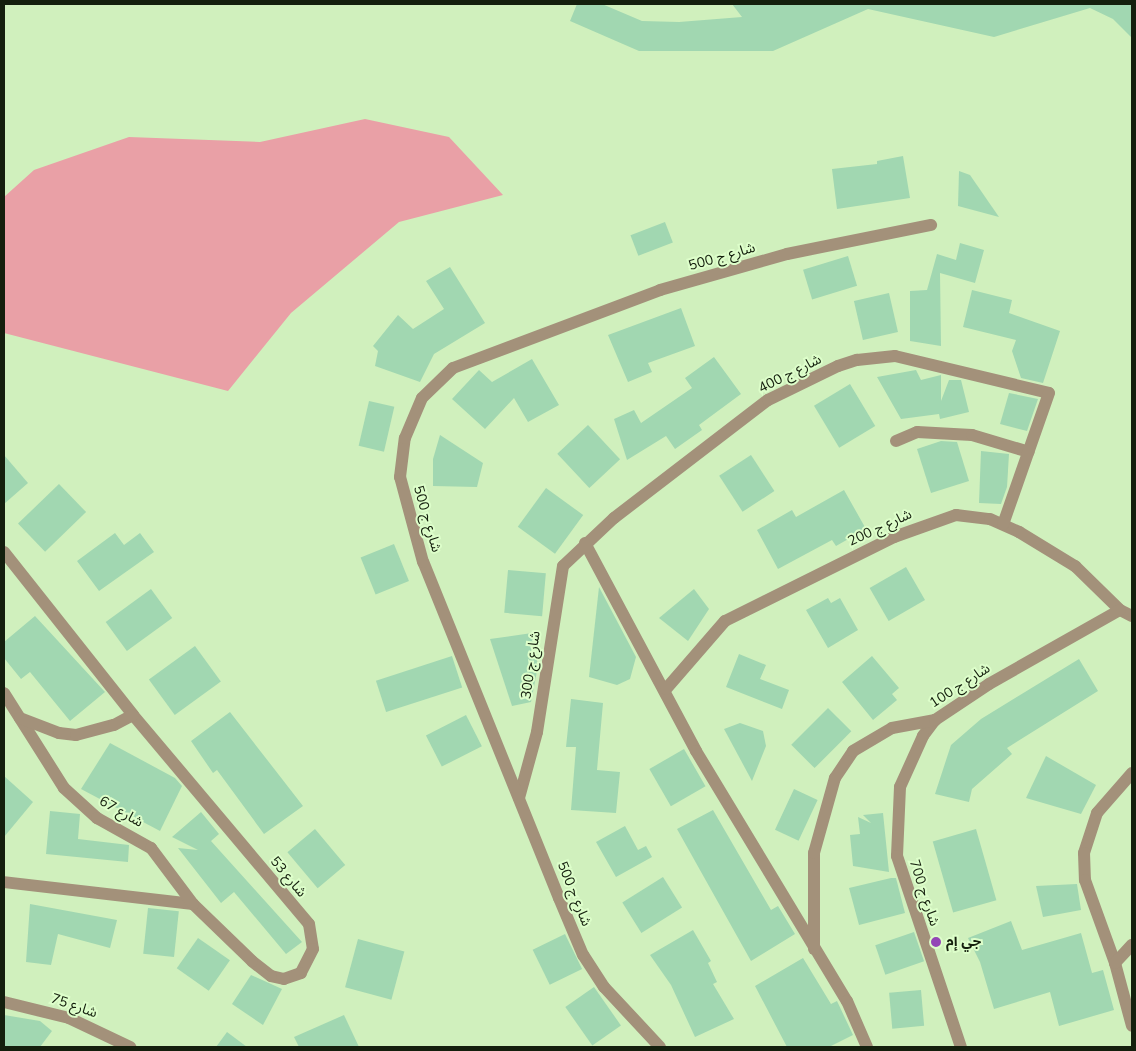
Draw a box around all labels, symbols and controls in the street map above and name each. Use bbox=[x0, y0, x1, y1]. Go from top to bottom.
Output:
street label: شارع ج 500 bbox=[687, 239, 757, 275]
street label: شارع ج 400 bbox=[756, 351, 824, 397]
street label: شارع ج 500 bbox=[409, 484, 445, 554]
street label: شارع ج 200 bbox=[845, 506, 915, 550]
street label: شارع ج 300 bbox=[518, 630, 544, 700]
street label: شارع ج 100 bbox=[927, 660, 993, 712]
street label: شارع 67 bbox=[96, 793, 146, 831]
street label: شارع 53 bbox=[266, 853, 310, 901]
street label: شارع ج 700 bbox=[905, 858, 943, 928]
street label: شارع ج 500 bbox=[553, 859, 595, 929]
place label: جي إم bbox=[946, 934, 981, 950]
marker: جي إم bbox=[930, 936, 942, 948]
street label: شارع 75 bbox=[49, 990, 99, 1022]

